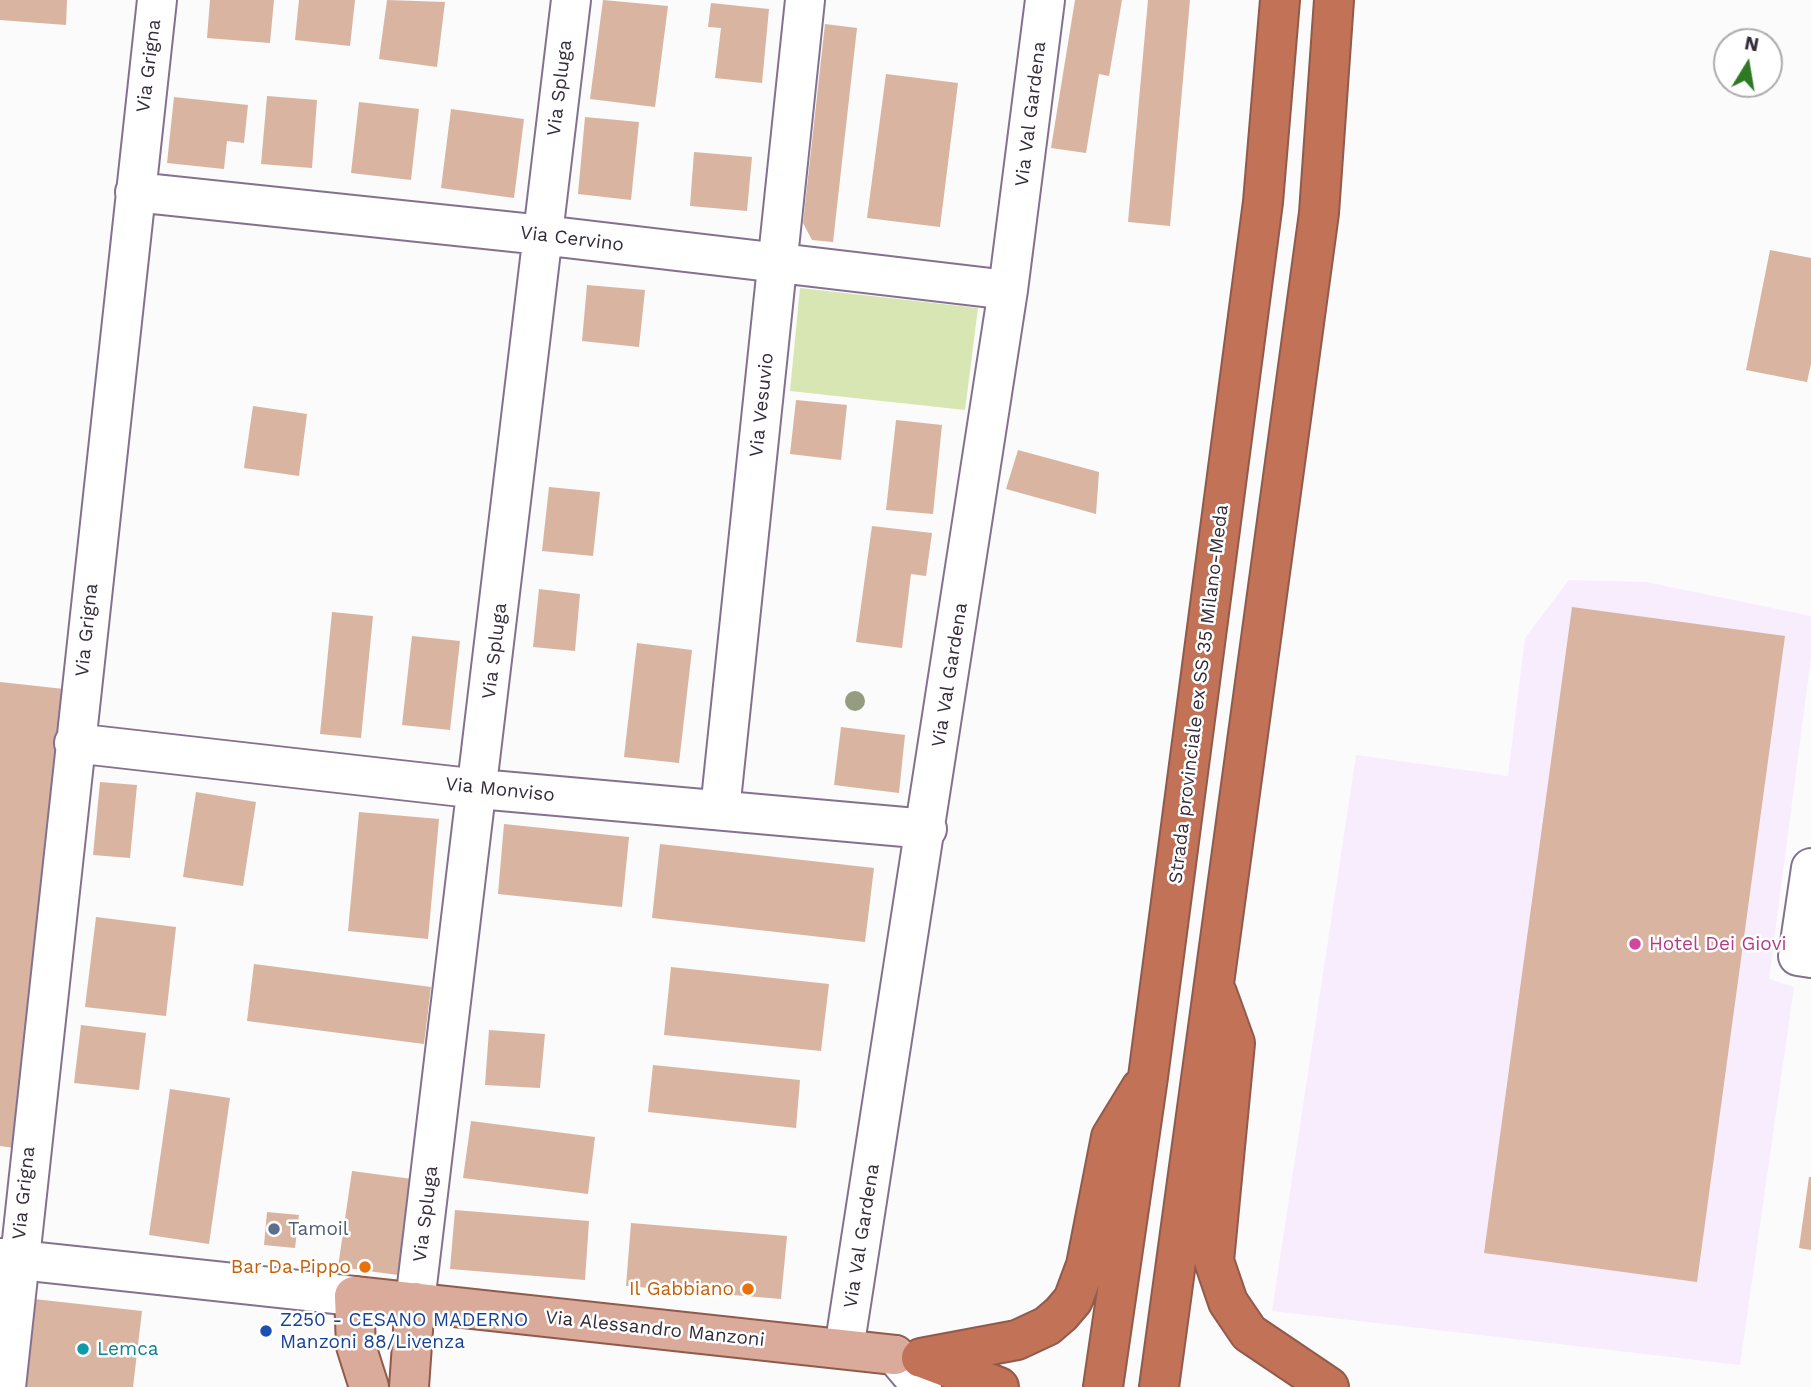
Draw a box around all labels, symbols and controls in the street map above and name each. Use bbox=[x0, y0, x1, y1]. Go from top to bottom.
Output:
street label: Via Grigna bbox=[132, 18, 166, 114]
north arrow bbox=[1713, 28, 1783, 98]
text: N bbox=[1743, 31, 1761, 56]
street label: Via Spluga bbox=[543, 38, 577, 138]
street label: Via Val Gardena bbox=[1011, 40, 1051, 188]
street label: Via Cervino bbox=[519, 221, 625, 257]
street label: Via Vesuvio bbox=[745, 352, 779, 458]
street label: Strada provinciale ex SS 35 Milano-Meda bbox=[1164, 503, 1234, 885]
street label: Via Grigna bbox=[71, 582, 103, 678]
street label: Via Spluga bbox=[478, 601, 512, 701]
street label: Via Val Gardena bbox=[927, 601, 973, 749]
street label: Via Monviso bbox=[444, 773, 556, 807]
place label: Hotel Dei Giovi bbox=[1649, 933, 1787, 955]
marker: Hotel Dei Giovi bbox=[1627, 936, 1643, 952]
street label: Via Grigna bbox=[8, 1145, 40, 1241]
street label: Via Val Gardena bbox=[839, 1162, 885, 1310]
street label: Via Spluga bbox=[409, 1164, 443, 1264]
place label: Tamoil bbox=[288, 1218, 349, 1240]
marker: Tamoil bbox=[266, 1221, 282, 1237]
place label: Bar Da Pippo bbox=[231, 1256, 351, 1278]
marker: Bar Da Pippo bbox=[357, 1259, 373, 1275]
place label: Il Gabbiano bbox=[629, 1278, 734, 1300]
marker: Il Gabbiano bbox=[740, 1281, 756, 1297]
street label: Via Alessandro Manzoni bbox=[544, 1306, 766, 1352]
place label: Z250 - CESANO MADERNO Manzoni 88/Livenza bbox=[280, 1309, 528, 1353]
marker: Z250 - CESANO MADERNO Manzoni 88/Livenza bbox=[258, 1323, 274, 1339]
place label: Lemca bbox=[97, 1338, 159, 1360]
marker: Lemca bbox=[75, 1341, 91, 1357]

